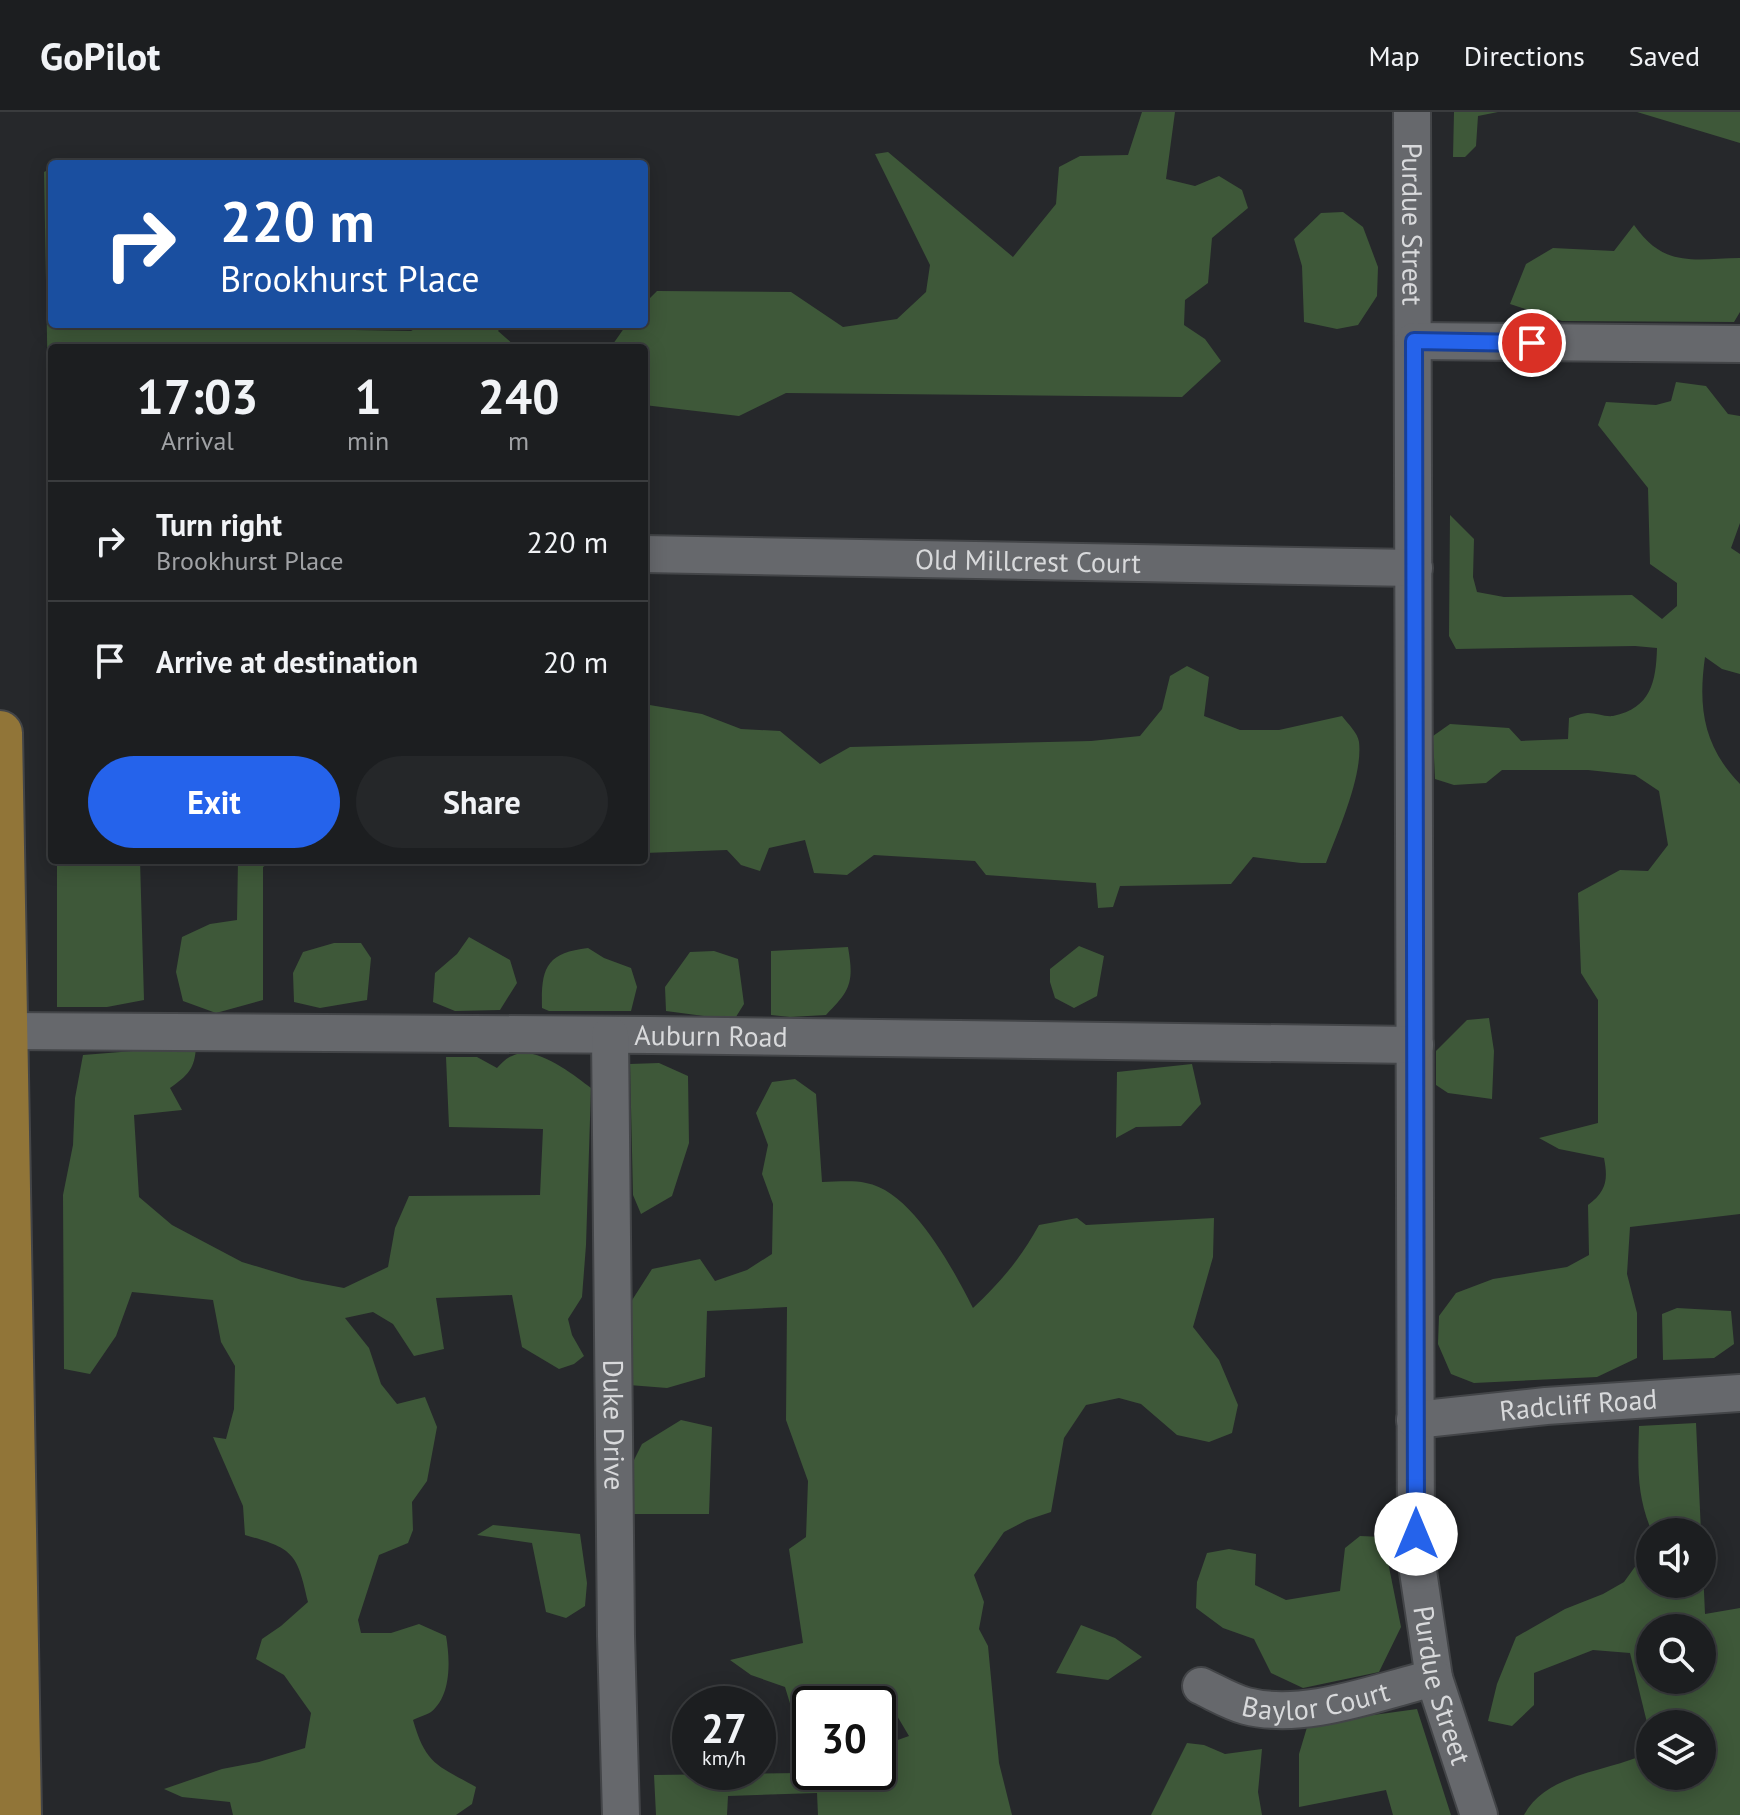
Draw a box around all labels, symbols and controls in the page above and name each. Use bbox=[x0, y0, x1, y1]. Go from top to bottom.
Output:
text: GoPilot bbox=[40, 31, 160, 80]
text: Map bbox=[1369, 37, 1420, 74]
text: Directions bbox=[1464, 37, 1585, 74]
text: Saved bbox=[1629, 37, 1700, 74]
street label: Purdue Street bbox=[1394, 143, 1432, 306]
text: 220 m bbox=[220, 185, 375, 257]
icon: right bbox=[88, 192, 192, 296]
text: Brookhurst Place bbox=[220, 255, 480, 302]
pin bbox=[1498, 309, 1566, 377]
icon: arrive bbox=[1510, 321, 1554, 365]
text: 17:03 bbox=[137, 365, 258, 427]
text: 1 bbox=[354, 365, 382, 427]
text: 240 bbox=[478, 365, 559, 427]
text: Arrival bbox=[161, 424, 234, 457]
text: min bbox=[347, 424, 389, 457]
text: m bbox=[508, 424, 529, 457]
text: Turn right bbox=[156, 505, 282, 544]
icon: right bbox=[88, 519, 132, 563]
text: 220 m bbox=[527, 522, 608, 561]
street label: Old Millcrest Court bbox=[915, 540, 1142, 581]
text: Brookhurst Place bbox=[156, 544, 344, 577]
icon: arrive bbox=[88, 639, 132, 683]
text: Arrive at destination bbox=[156, 642, 418, 681]
text: 20 m bbox=[543, 642, 608, 681]
button: Exit bbox=[88, 756, 340, 848]
button: Share bbox=[356, 756, 608, 848]
street label: Auburn Road bbox=[634, 1016, 788, 1055]
street label: Duke Drive bbox=[595, 1359, 634, 1491]
street label: Radcliff Road bbox=[1497, 1380, 1658, 1429]
position arrow bbox=[1374, 1492, 1458, 1576]
map controls bbox=[1636, 1518, 1716, 1790]
button: sound bbox=[1636, 1518, 1716, 1598]
street label: Purdue Street bbox=[1405, 1603, 1480, 1770]
button: search bbox=[1636, 1614, 1716, 1694]
street label: Baylor Court bbox=[1239, 1672, 1394, 1728]
speed limit sign: 30 bbox=[792, 1686, 896, 1790]
text: 27 bbox=[701, 1702, 747, 1754]
button: layers bbox=[1636, 1710, 1716, 1790]
text: km/h bbox=[702, 1745, 746, 1771]

